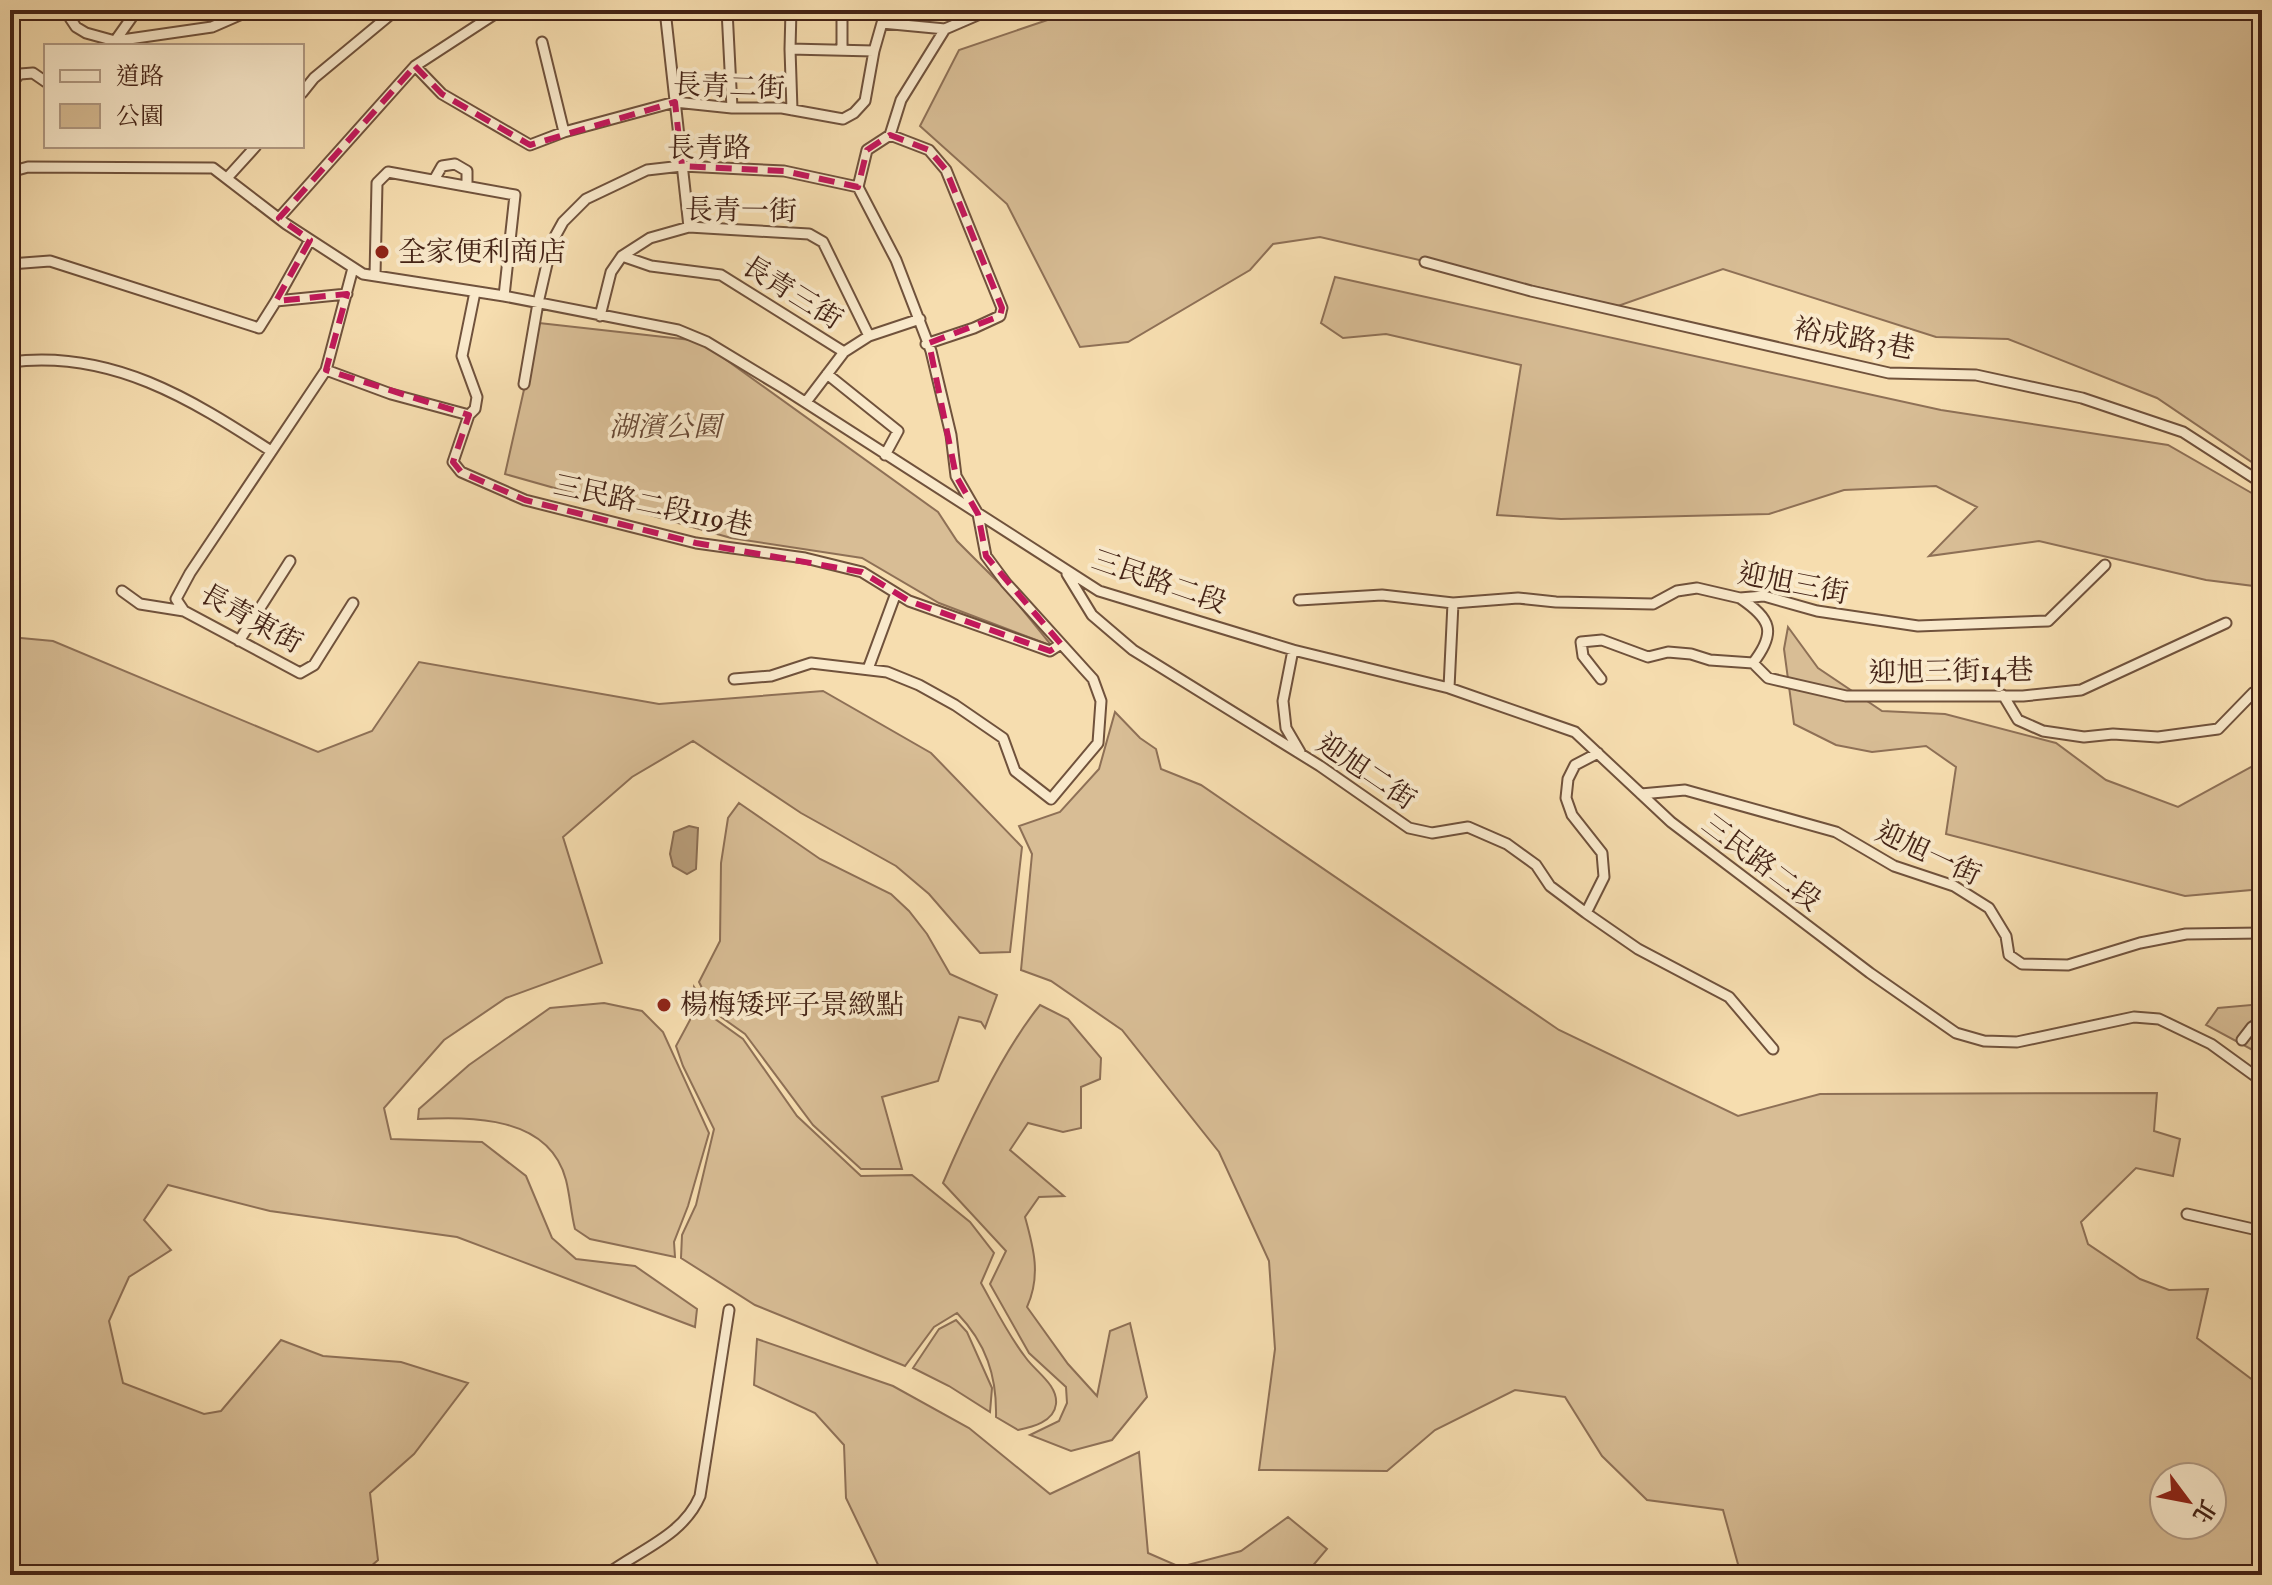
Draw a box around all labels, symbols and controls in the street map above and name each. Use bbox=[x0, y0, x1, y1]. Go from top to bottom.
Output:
legend bbox=[44, 44, 304, 148]
text: 道路 bbox=[116, 61, 164, 92]
street label: 長青二街 bbox=[672, 68, 786, 106]
text: 公園 bbox=[116, 101, 164, 132]
street label: 長青路 bbox=[667, 131, 751, 166]
street label: 長青一街 bbox=[685, 193, 797, 229]
place label: 全家便利商店 bbox=[398, 235, 566, 270]
marker: 全家便利商店 bbox=[373, 243, 391, 261]
street label: 長青三街 bbox=[735, 248, 849, 338]
street label: 裕成路3巷 bbox=[1791, 311, 1917, 367]
park label: 湖濱公園 bbox=[609, 410, 725, 445]
street label: 三民路二段119巷 bbox=[550, 468, 756, 544]
street label: 三民路二段 bbox=[1087, 543, 1231, 621]
street label: 迎旭三街 bbox=[1735, 556, 1851, 612]
street label: 長青東街 bbox=[194, 577, 308, 661]
street label: 迎旭三街14巷 bbox=[1868, 653, 2034, 691]
street label: 迎旭二街 bbox=[1310, 726, 1422, 818]
street label: 三民路二段 bbox=[1695, 807, 1827, 919]
street label: 迎旭一街 bbox=[1870, 814, 1986, 894]
place label: 楊梅矮坪子景緻點 bbox=[680, 988, 904, 1023]
marker: 楊梅矮坪子景緻點 bbox=[655, 996, 673, 1014]
north arrow bbox=[2148, 1461, 2228, 1541]
text: 北 bbox=[2186, 1494, 2222, 1528]

